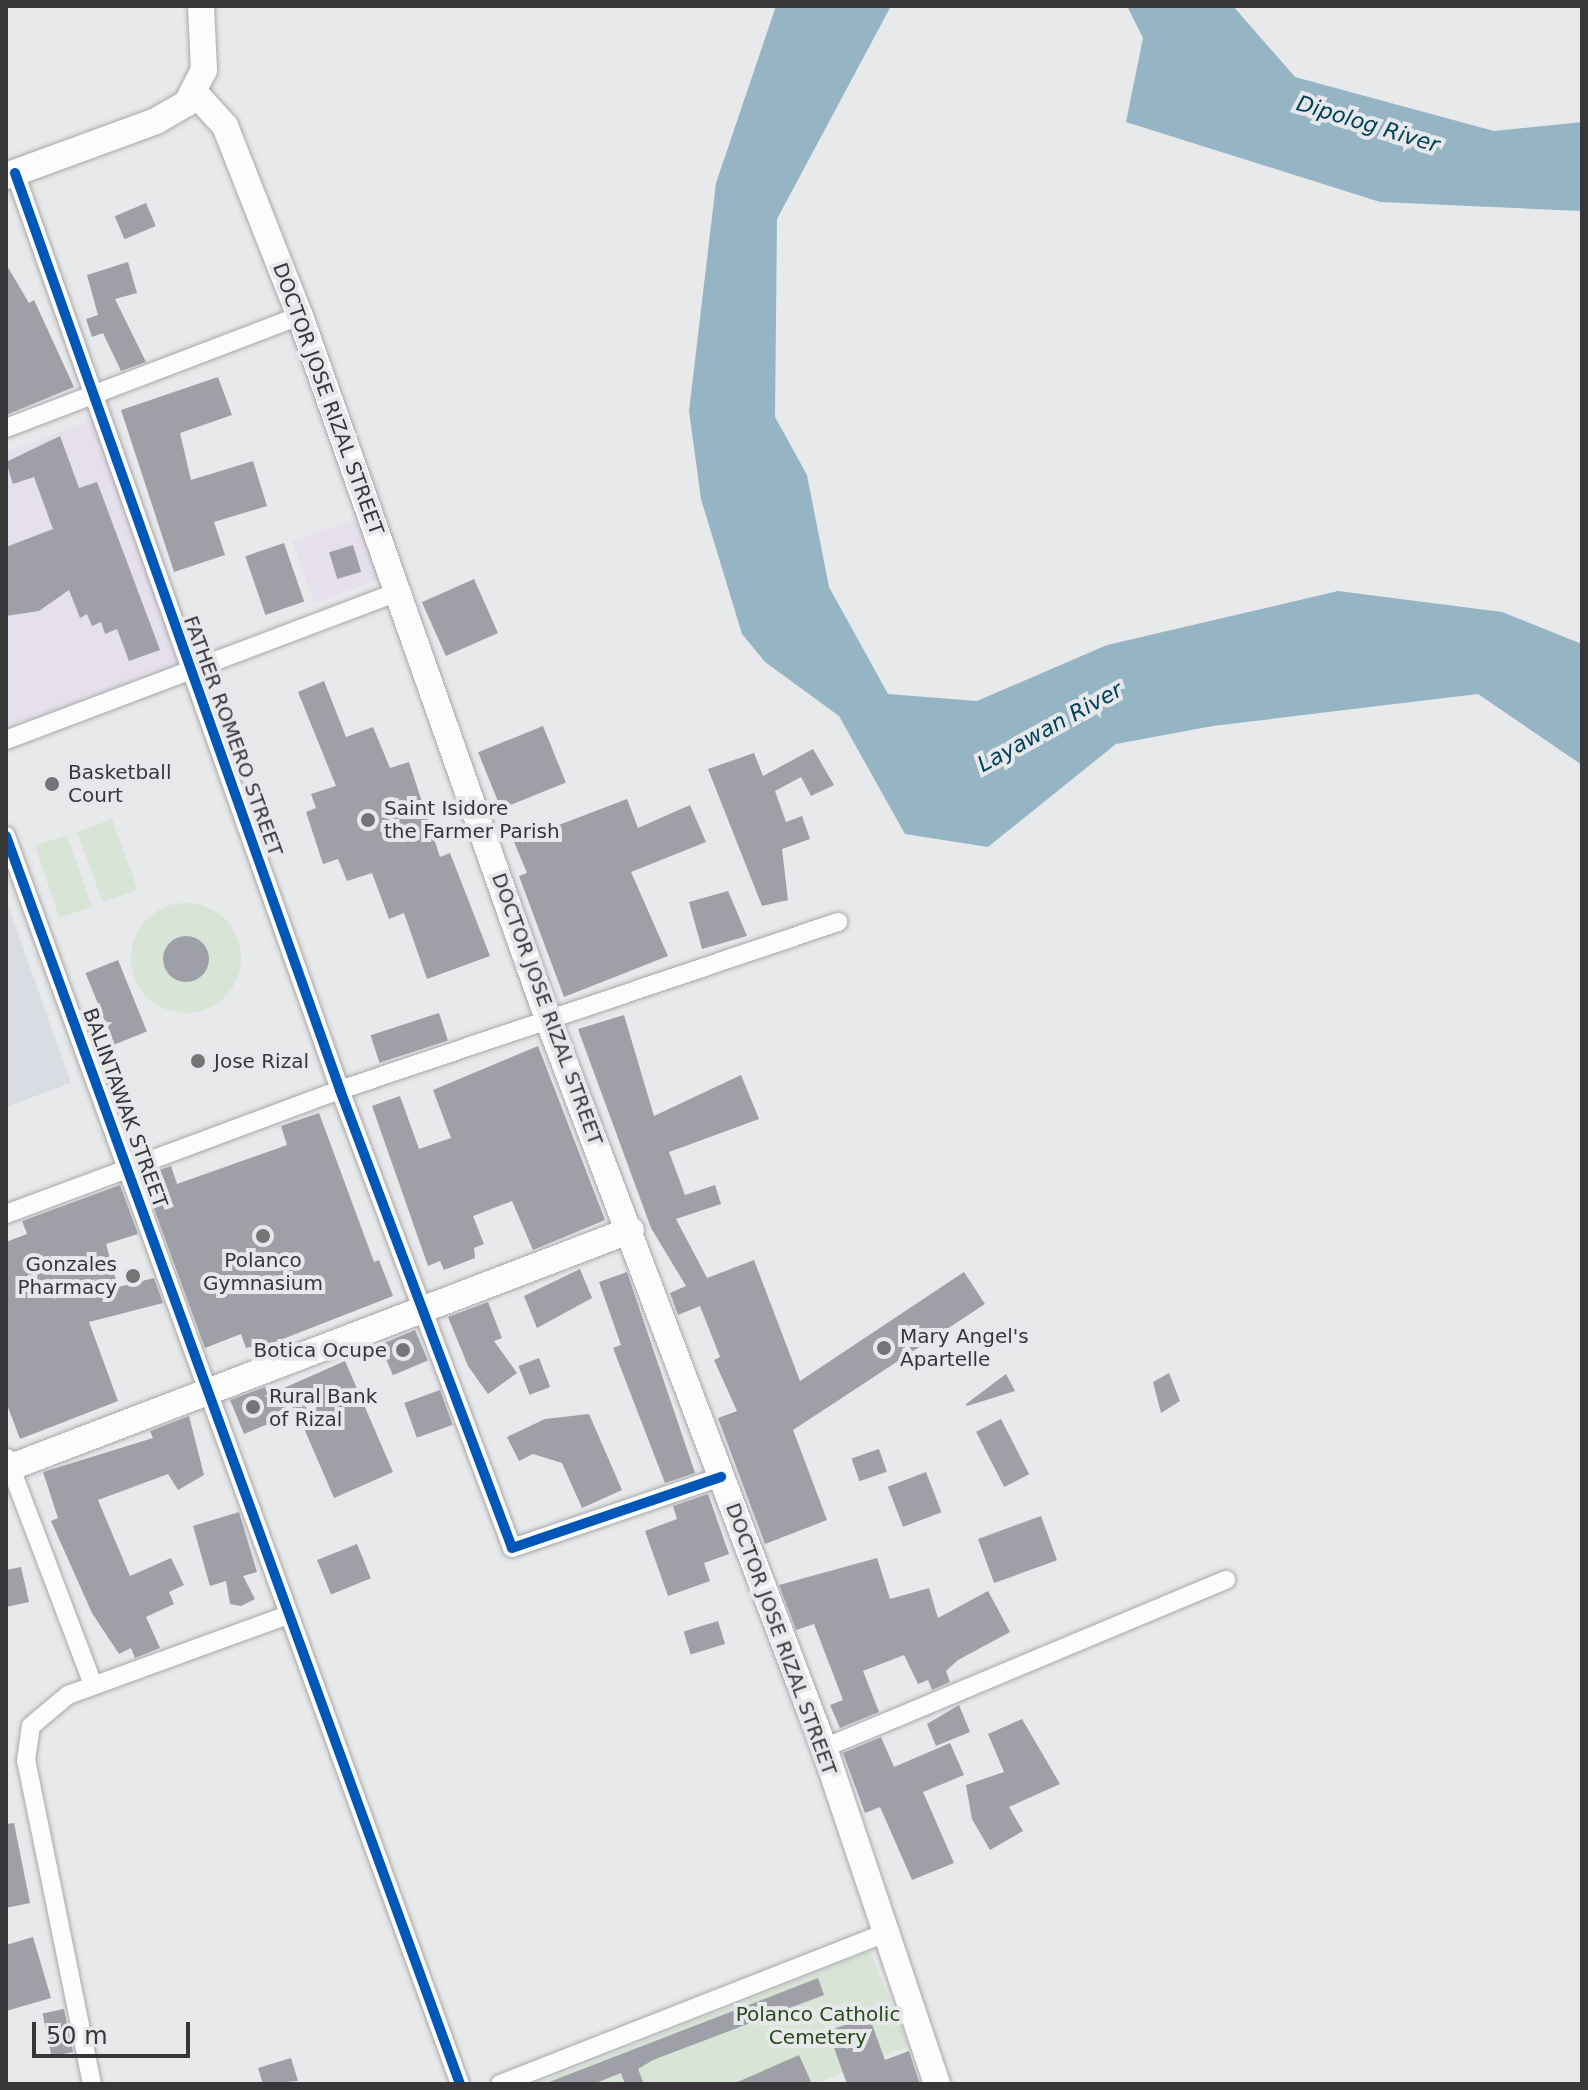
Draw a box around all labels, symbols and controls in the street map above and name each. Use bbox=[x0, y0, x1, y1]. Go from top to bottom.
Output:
water label: Dipolog River bbox=[1293, 90, 1443, 158]
street label: DOCTOR JOSE RIZAL STREET bbox=[268, 260, 388, 538]
street label: FATHER ROMERO STREET bbox=[178, 613, 288, 859]
water label: Layawan River bbox=[973, 676, 1127, 778]
place label: Basketball Court bbox=[68, 760, 171, 807]
marker: Basketball Court bbox=[43, 775, 61, 793]
place label: Saint Isidore the Farmer Parish bbox=[384, 796, 560, 843]
marker: Saint Isidore the Farmer Parish bbox=[359, 811, 377, 829]
street label: DOCTOR JOSE RIZAL STREET bbox=[487, 870, 607, 1148]
street label: BALINTAWAK STREET bbox=[78, 1005, 172, 1211]
place label: Jose Rizal bbox=[214, 1049, 309, 1073]
marker: Jose Rizal bbox=[189, 1052, 207, 1070]
marker: Polanco Gymnasium bbox=[254, 1227, 272, 1245]
place label: Polanco Gymnasium bbox=[203, 1248, 323, 1295]
place label: Gonzales Pharmacy bbox=[18, 1252, 117, 1299]
marker: Gonzales Pharmacy bbox=[124, 1267, 142, 1285]
place label: Mary Angel's Apartelle bbox=[900, 1324, 1029, 1371]
place label: Botica Ocupe bbox=[254, 1338, 387, 1362]
marker: Mary Angel's Apartelle bbox=[875, 1339, 893, 1357]
marker: Botica Ocupe bbox=[394, 1341, 412, 1359]
place label: Rural Bank of Rizal bbox=[269, 1384, 377, 1431]
marker: Rural Bank of Rizal bbox=[244, 1398, 262, 1416]
street label: DOCTOR JOSE RIZAL STREET bbox=[721, 1500, 841, 1778]
park label: Polanco Catholic Cemetery bbox=[736, 2003, 900, 2050]
scale bar bbox=[36, 2006, 194, 2056]
text: 50 m bbox=[46, 2022, 108, 2050]

